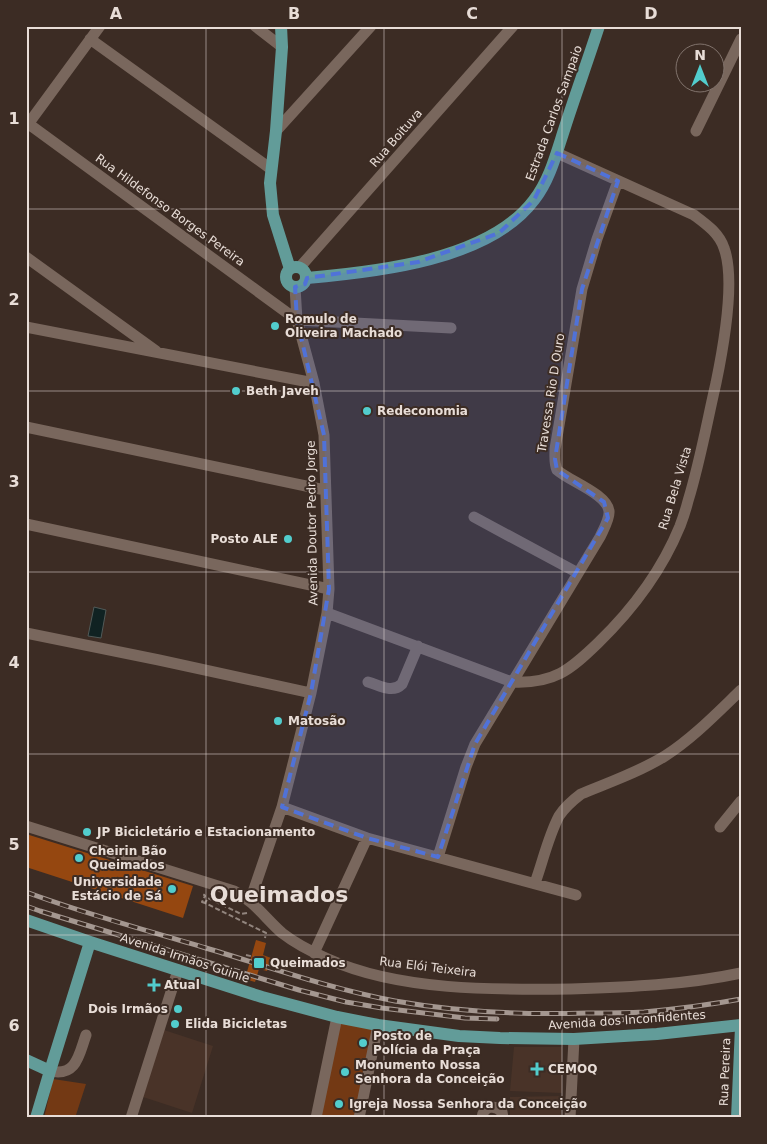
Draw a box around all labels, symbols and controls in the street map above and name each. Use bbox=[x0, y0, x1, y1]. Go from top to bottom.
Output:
text: A bbox=[110, 4, 123, 23]
text: B bbox=[288, 4, 300, 23]
text: C bbox=[466, 4, 478, 23]
text: D bbox=[644, 4, 658, 23]
north arrow bbox=[674, 42, 724, 92]
street label: Estrada Carlos Sampaio bbox=[523, 43, 585, 183]
text: N bbox=[694, 47, 706, 63]
street label: Rua Boituva bbox=[367, 106, 425, 170]
text: 1 bbox=[8, 109, 20, 128]
street label: Rua Hildefonso Borges Pereira bbox=[93, 151, 247, 269]
text: 2 bbox=[8, 290, 20, 309]
place label: Romulo de Oliveira Machado bbox=[285, 312, 402, 340]
marker: Romulo de Oliveira Machado bbox=[269, 320, 281, 332]
street label: Travessa Rio D Ouro bbox=[534, 332, 567, 455]
place label: Beth Javeh bbox=[246, 384, 319, 398]
marker: Beth Javeh bbox=[230, 385, 242, 397]
place label: Redeconomia bbox=[377, 404, 468, 418]
marker: Redeconomia bbox=[361, 405, 373, 417]
street label: Avenida Doutor Pedro Jorge bbox=[304, 440, 320, 606]
street label: Rua Bela Vista bbox=[656, 445, 694, 531]
text: 3 bbox=[8, 472, 20, 491]
place label: Posto ALE bbox=[211, 532, 278, 546]
marker: Posto ALE bbox=[282, 533, 294, 545]
text: 4 bbox=[8, 653, 20, 672]
place label: Matosão bbox=[288, 714, 346, 728]
marker: Matosão bbox=[272, 715, 284, 727]
place label: JP Bicicletário e Estacionamento bbox=[96, 825, 315, 839]
marker: JP Bicicletário e Estacionamento bbox=[81, 826, 93, 838]
text: 5 bbox=[8, 835, 20, 854]
place label: Cheirin Bão Queimados bbox=[89, 844, 167, 872]
marker: Cheirin Bão Queimados bbox=[73, 852, 85, 864]
place label: Universidade Estácio de Sá bbox=[72, 875, 162, 903]
district label: Queimados bbox=[210, 882, 348, 907]
marker: Universidade Estácio de Sá bbox=[166, 883, 178, 895]
street label: Avenida Irmãos Guinle bbox=[119, 930, 251, 986]
street label: Rua Elói Teixeira bbox=[379, 954, 477, 980]
marker: Queimados bbox=[252, 956, 266, 970]
place label: Queimados bbox=[270, 956, 346, 970]
place label: Atual bbox=[164, 978, 200, 992]
marker: Atual bbox=[148, 979, 160, 991]
place label: Dois Irmãos bbox=[88, 1002, 168, 1016]
marker: Dois Irmãos bbox=[172, 1003, 184, 1015]
street label: Avenida dos Inconfidentes bbox=[548, 1008, 706, 1032]
text: 6 bbox=[8, 1016, 20, 1035]
place label: Elida Bicicletas bbox=[185, 1017, 287, 1031]
marker: Elida Bicicletas bbox=[169, 1018, 181, 1030]
place label: Posto de Polícia da Praça bbox=[373, 1029, 481, 1057]
marker: Posto de Polícia da Praça bbox=[357, 1037, 369, 1049]
street label: Rua Pereira bbox=[717, 1038, 733, 1106]
place label: Monumento Nossa Senhora da Conceição bbox=[355, 1058, 505, 1086]
marker: CEMOQ bbox=[530, 1062, 544, 1076]
place label: CEMOQ bbox=[548, 1062, 597, 1076]
marker: Monumento Nossa Senhora da Conceição bbox=[339, 1066, 351, 1078]
place label: Igreja Nossa Senhora da Conceição bbox=[349, 1097, 587, 1111]
marker: Igreja Nossa Senhora da Conceição bbox=[333, 1098, 345, 1110]

